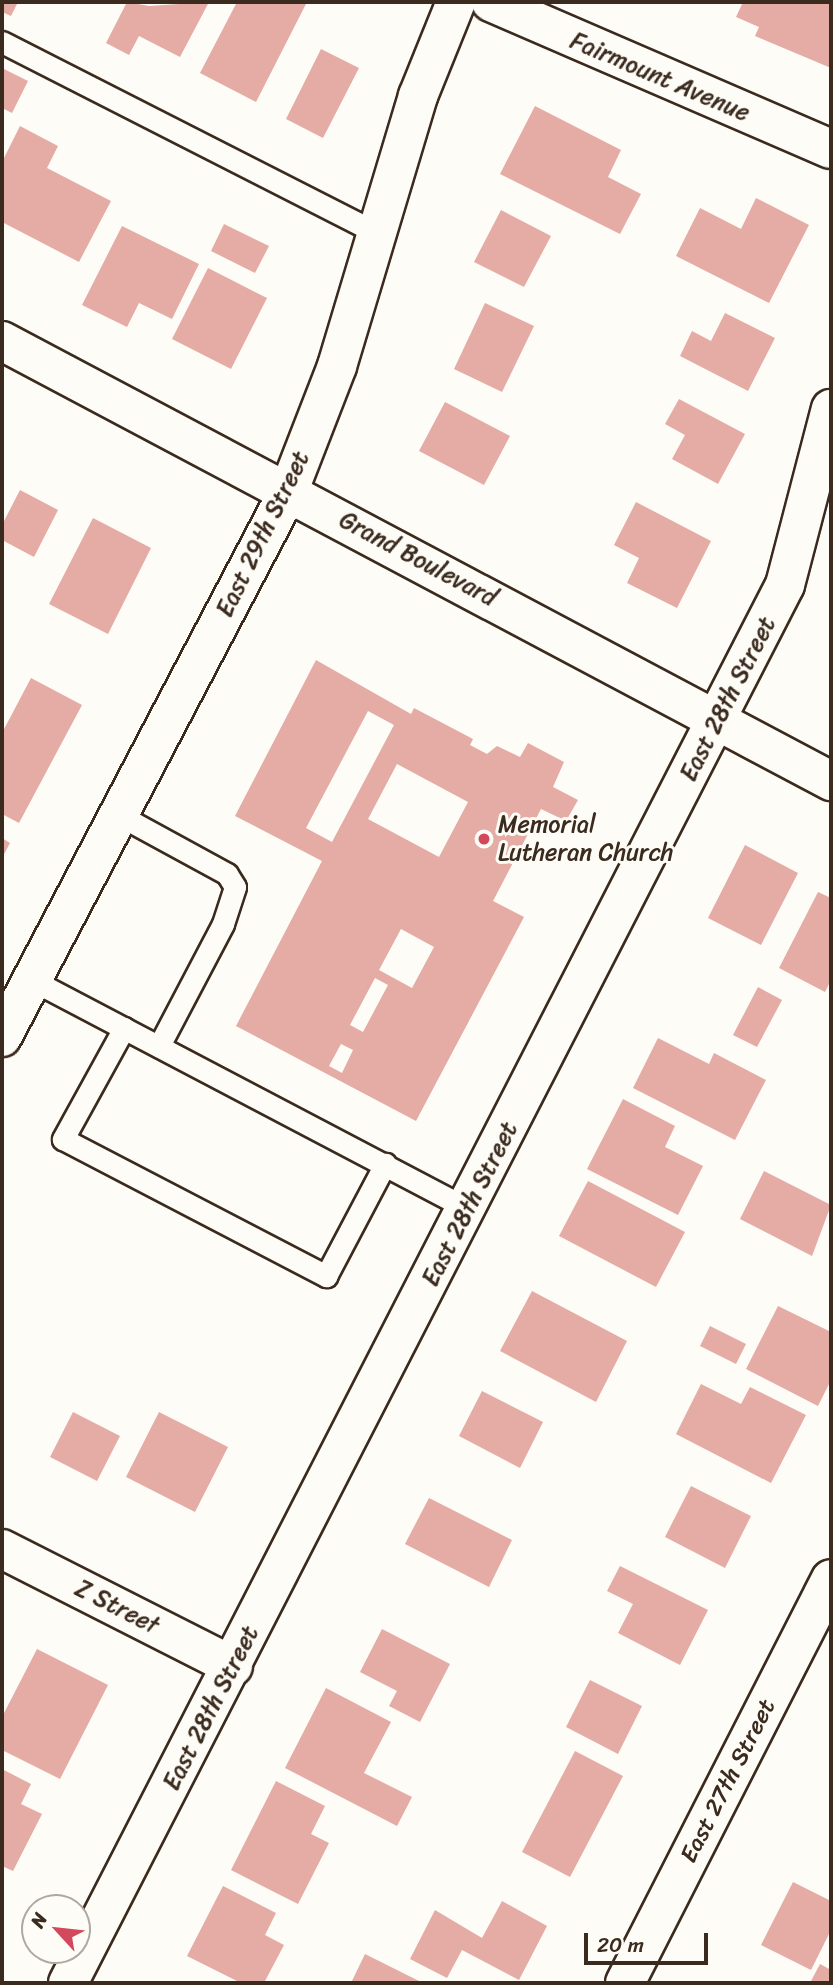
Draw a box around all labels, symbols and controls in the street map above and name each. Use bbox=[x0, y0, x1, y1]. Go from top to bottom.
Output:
street label: Fairmount Avenue bbox=[566, 26, 754, 128]
street label: East 29th Street bbox=[210, 446, 316, 622]
street label: Grand Boulevard bbox=[335, 506, 501, 612]
street label: East 28th Street bbox=[674, 612, 782, 786]
place label: Memorial Lutheran Church bbox=[498, 811, 673, 867]
marker: Memorial Lutheran Church bbox=[476, 831, 492, 847]
street label: East 28th Street bbox=[416, 1117, 524, 1291]
street label: Z Street bbox=[70, 1574, 164, 1640]
street label: East 28th Street bbox=[157, 1621, 265, 1795]
street label: East 27th Street bbox=[674, 1694, 782, 1868]
north arrow bbox=[21, 1894, 91, 1964]
text: N bbox=[21, 1907, 56, 1934]
scale bar bbox=[588, 1918, 712, 1962]
text: 20 m bbox=[597, 1926, 644, 1964]

